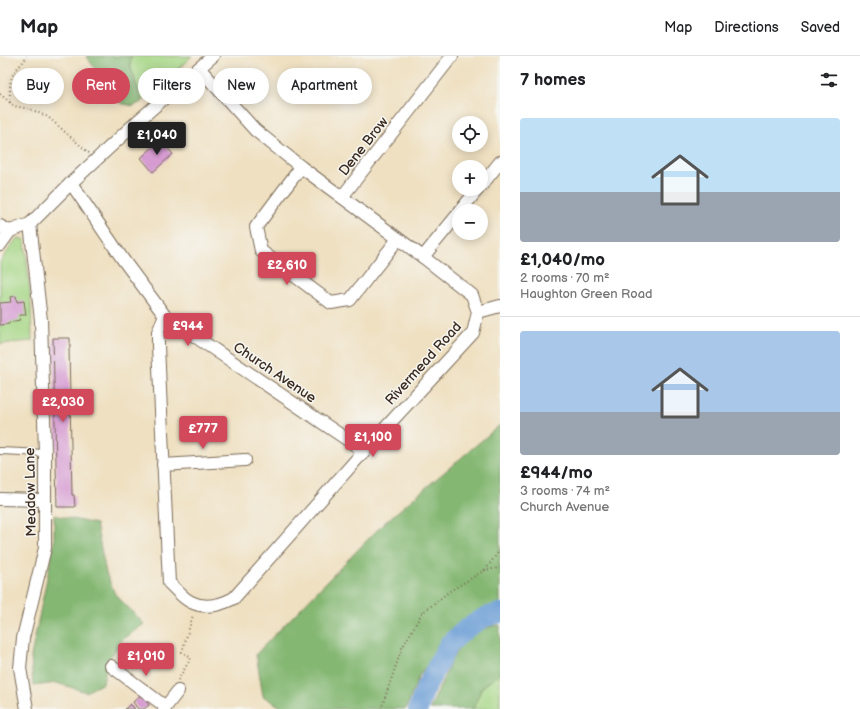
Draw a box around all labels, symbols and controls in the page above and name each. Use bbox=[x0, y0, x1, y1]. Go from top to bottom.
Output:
text: Map bbox=[20, 16, 58, 39]
text: Map bbox=[664, 19, 692, 36]
text: Directions bbox=[714, 19, 779, 36]
text: Saved bbox=[801, 19, 840, 36]
chip: Buy bbox=[12, 68, 64, 104]
chip: Rent bbox=[72, 68, 130, 104]
chip: Filters bbox=[138, 68, 205, 104]
chip: New bbox=[213, 68, 269, 104]
chip: Apartment bbox=[277, 68, 372, 104]
icon: filters bbox=[818, 69, 840, 91]
text: 7 homes bbox=[520, 70, 586, 90]
street label: Dene Brow bbox=[335, 113, 392, 179]
map controls bbox=[452, 116, 488, 240]
button: locate bbox=[452, 116, 488, 152]
pin: £1,040 bbox=[124, 122, 190, 156]
text: £1,040 bbox=[137, 127, 177, 143]
icon: home bbox=[644, 144, 716, 216]
button: + bbox=[452, 160, 488, 196]
button: − bbox=[452, 204, 488, 240]
text: £1,040/mo bbox=[520, 250, 605, 270]
pin: £2,610 bbox=[254, 252, 320, 286]
text: £2,610 bbox=[267, 257, 307, 273]
text: 2 rooms · 70 m² bbox=[520, 270, 610, 286]
text: Haughton Green Road bbox=[520, 286, 653, 302]
pin: £944 bbox=[164, 313, 212, 347]
text: £944 bbox=[172, 318, 204, 334]
street label: Rivermead Road bbox=[382, 318, 465, 408]
street label: Church Avenue bbox=[230, 338, 319, 406]
icon: home bbox=[644, 357, 716, 429]
pin: £2,030 bbox=[30, 389, 96, 423]
text: £2,030 bbox=[42, 394, 84, 410]
pin: £777 bbox=[179, 416, 227, 450]
text: £777 bbox=[188, 421, 218, 437]
pin: £1,100 bbox=[340, 424, 406, 458]
text: £1,100 bbox=[354, 429, 392, 445]
street label: Meadow Lane bbox=[21, 447, 40, 537]
text: £944/mo bbox=[520, 463, 593, 483]
text: 3 rooms · 74 m² bbox=[520, 483, 610, 499]
text: Church Avenue bbox=[520, 499, 609, 515]
pin: £1,010 bbox=[113, 643, 179, 677]
text: £1,010 bbox=[127, 648, 165, 664]

